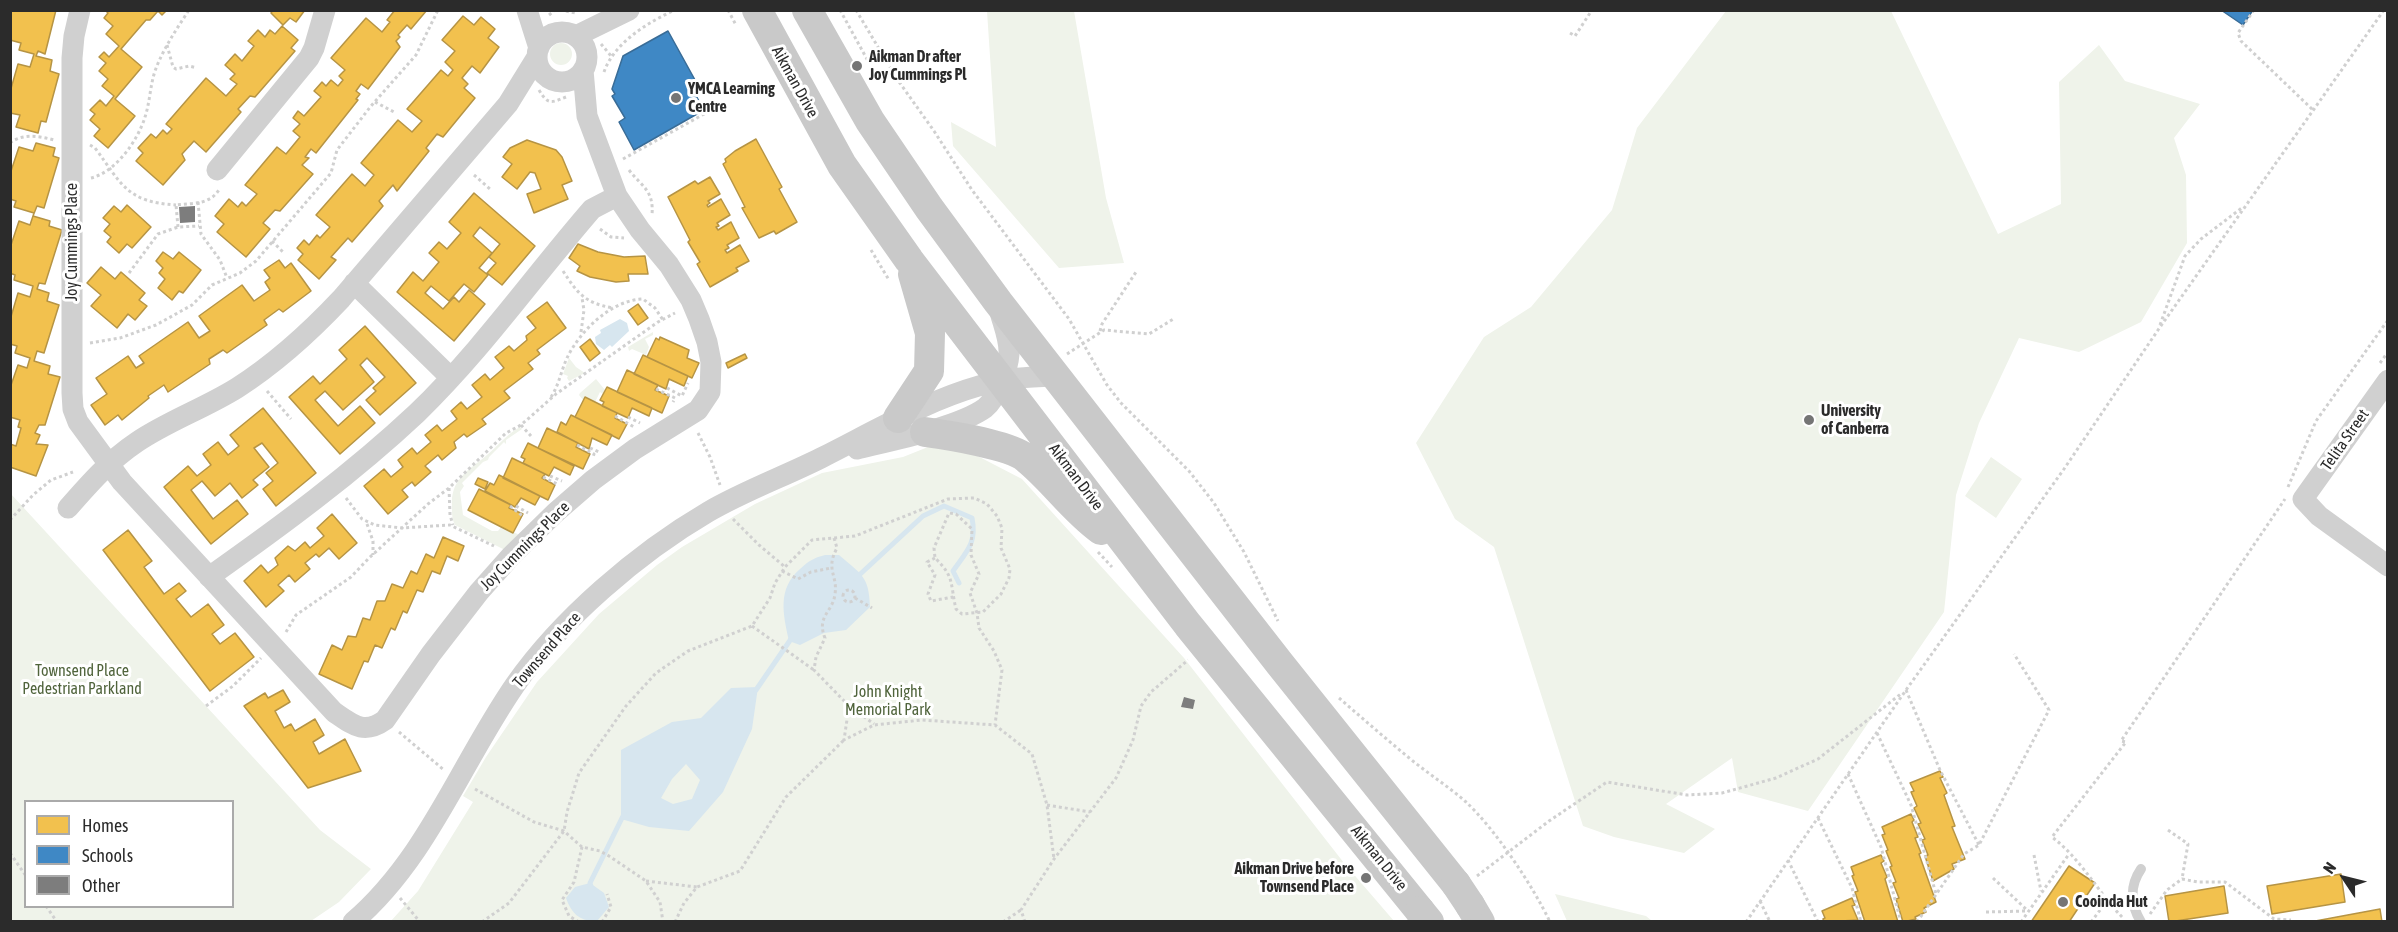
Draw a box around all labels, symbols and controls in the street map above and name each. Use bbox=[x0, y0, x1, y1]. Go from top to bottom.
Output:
street label: Aikman Drive bbox=[768, 43, 822, 121]
place label: Aikman Dr after Joy Cummings Pl bbox=[869, 47, 966, 85]
marker: Aikman Dr after Joy Cummings Pl bbox=[850, 59, 864, 73]
place label: YMCA Learning Centre bbox=[688, 79, 775, 117]
marker: YMCA Learning Centre bbox=[669, 91, 683, 105]
street label: Joy Cummings Place bbox=[62, 183, 82, 301]
place label: University of Canberra bbox=[1821, 401, 1889, 439]
street label: Telita Street bbox=[2317, 406, 2373, 474]
marker: University of Canberra bbox=[1802, 413, 1816, 427]
street label: Aikman Drive bbox=[1045, 440, 1107, 514]
street label: Joy Cummings Place bbox=[476, 497, 574, 595]
street label: Townsend Place bbox=[509, 608, 585, 692]
park label: Townsend Place Pedestrian Parkland bbox=[22, 661, 142, 699]
park label: John Knight Memorial Park bbox=[845, 682, 931, 720]
legend bbox=[24, 800, 234, 908]
text: Homes bbox=[82, 815, 128, 836]
street label: Aikman Drive bbox=[1347, 821, 1411, 895]
text: Schools bbox=[82, 845, 133, 866]
north arrow bbox=[2314, 848, 2374, 908]
place label: Aikman Drive before Townsend Place bbox=[1235, 859, 1354, 897]
text: N bbox=[2319, 859, 2339, 877]
marker: Aikman Drive before Townsend Place bbox=[1359, 871, 1373, 885]
text: Other bbox=[82, 875, 120, 896]
place label: Cooinda Hut bbox=[2075, 892, 2148, 912]
marker: Cooinda Hut bbox=[2056, 895, 2070, 909]

